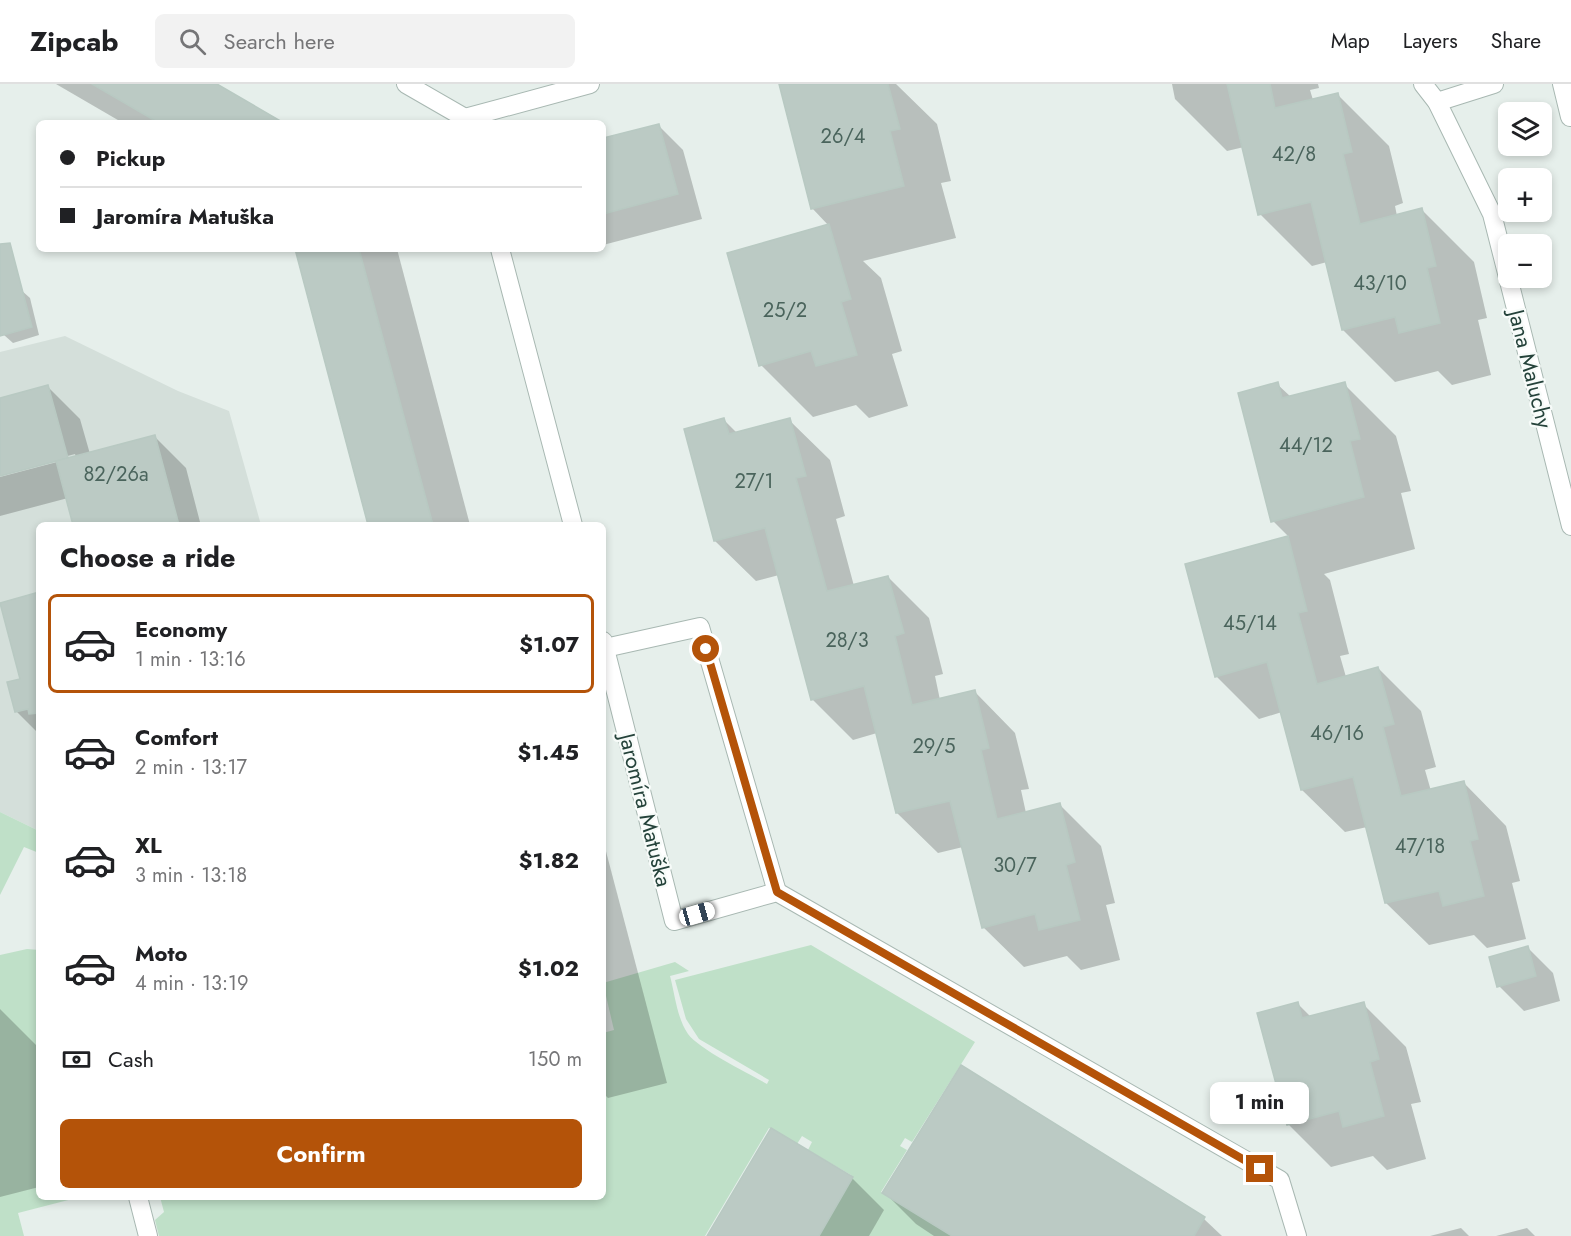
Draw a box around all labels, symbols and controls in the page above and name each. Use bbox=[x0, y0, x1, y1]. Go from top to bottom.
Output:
search box bbox=[155, 14, 575, 68]
text: Zipcab bbox=[30, 21, 119, 62]
icon: search bbox=[176, 25, 209, 58]
text: Search here bbox=[224, 25, 335, 57]
text: Map bbox=[1331, 26, 1370, 56]
text: Layers bbox=[1403, 26, 1458, 56]
text: Share bbox=[1491, 26, 1541, 56]
map controls bbox=[1498, 102, 1552, 288]
button: layers bbox=[1498, 102, 1552, 156]
house number: 26/4 bbox=[821, 122, 866, 151]
house number: 42/8 bbox=[1272, 140, 1316, 169]
text: Pickup bbox=[96, 142, 165, 174]
button: + bbox=[1498, 168, 1552, 222]
text: Jaromíra Matuška bbox=[96, 200, 274, 232]
button: − bbox=[1498, 234, 1552, 288]
house number: 43/10 bbox=[1353, 269, 1407, 298]
house number: 25/2 bbox=[763, 296, 807, 325]
street label: Jana Maluchy bbox=[1500, 303, 1561, 432]
house number: 44/12 bbox=[1279, 431, 1333, 460]
house number: 82/26a bbox=[83, 460, 149, 489]
house number: 27/1 bbox=[734, 467, 774, 496]
text: Choose a ride bbox=[60, 538, 235, 577]
house number: 45/14 bbox=[1223, 609, 1277, 638]
text: Economy bbox=[135, 613, 227, 645]
icon: car bbox=[63, 617, 117, 671]
house number: 28/3 bbox=[825, 626, 869, 655]
text: $1.07 bbox=[519, 628, 579, 660]
route start bbox=[692, 635, 719, 662]
text: 1 min · 13:16 bbox=[135, 645, 246, 674]
house number: 46/16 bbox=[1310, 719, 1364, 748]
text: Comfort bbox=[135, 721, 218, 753]
icon: car bbox=[63, 725, 117, 779]
street label: Jaromíra Matuška bbox=[611, 727, 681, 890]
house number: 29/5 bbox=[912, 732, 956, 761]
text: $1.45 bbox=[517, 736, 579, 768]
text: 2 min · 13:17 bbox=[135, 753, 247, 782]
text: XL bbox=[135, 829, 162, 861]
house number: 47/18 bbox=[1395, 832, 1445, 861]
icon: car bbox=[63, 833, 117, 887]
text: $1.82 bbox=[519, 844, 579, 876]
house number: 30/7 bbox=[993, 851, 1037, 880]
text: 3 min · 13:18 bbox=[135, 861, 247, 890]
car bbox=[677, 900, 717, 928]
text: Moto bbox=[135, 937, 188, 969]
icon: car bbox=[63, 941, 117, 995]
text: $1.02 bbox=[518, 952, 579, 984]
text: 4 min · 13:19 bbox=[135, 969, 248, 998]
icon: cash bbox=[60, 1043, 93, 1076]
text: Cash bbox=[108, 1043, 154, 1075]
text: 150 m bbox=[528, 1045, 582, 1074]
callout: 1 min bbox=[1210, 1082, 1310, 1124]
text: 1 min bbox=[1235, 1088, 1284, 1117]
button: Confirm bbox=[60, 1119, 582, 1188]
route end bbox=[1246, 1155, 1273, 1182]

